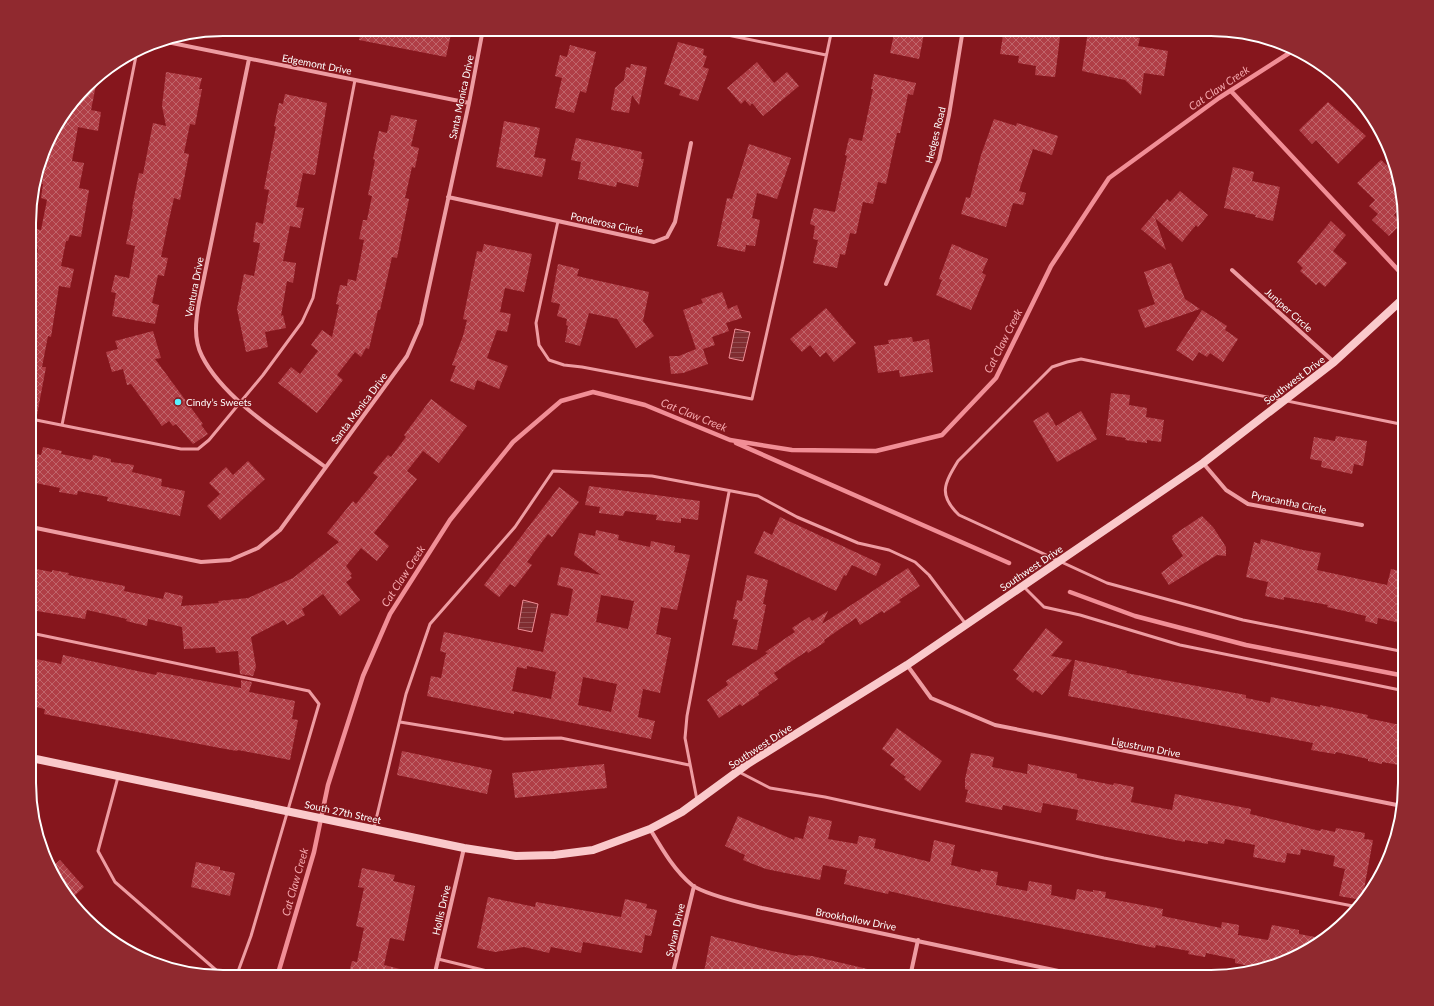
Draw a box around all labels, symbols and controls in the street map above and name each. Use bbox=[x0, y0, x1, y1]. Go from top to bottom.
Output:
street label: Edgemont Drive bbox=[281, 51, 353, 77]
street label: Santa Monica Drive bbox=[446, 54, 476, 140]
water label: Cat Claw Creek bbox=[1186, 62, 1252, 113]
street label: Hedges Road bbox=[922, 105, 948, 165]
street label: Ponderosa Circle bbox=[570, 209, 644, 237]
street label: Ventura Drive bbox=[182, 256, 206, 318]
street label: Juniper Circle bbox=[1263, 286, 1315, 334]
water label: Cat Claw Creek bbox=[981, 306, 1025, 375]
street label: Southwest Drive bbox=[1261, 353, 1327, 407]
street label: Santa Monica Drive bbox=[328, 370, 390, 446]
water label: Cat Claw Creek bbox=[659, 395, 730, 434]
place label: Cindy’s Sweets bbox=[186, 396, 252, 408]
marker: Cindy’s Sweets bbox=[173, 397, 183, 407]
street label: Pyracantha Circle bbox=[1250, 488, 1328, 516]
water label: Cat Claw Creek bbox=[378, 542, 428, 609]
street label: Southwest Drive bbox=[997, 543, 1065, 593]
street label: Southwest Drive bbox=[726, 721, 794, 771]
street label: Ligustrum Drive bbox=[1110, 734, 1182, 760]
street label: South 27th Street bbox=[304, 798, 383, 826]
water label: Cat Claw Creek bbox=[279, 846, 311, 917]
street label: Hollis Drive bbox=[429, 884, 453, 936]
street label: Sylvan Drive bbox=[663, 902, 687, 958]
street label: Brookhollow Drive bbox=[815, 905, 897, 933]

